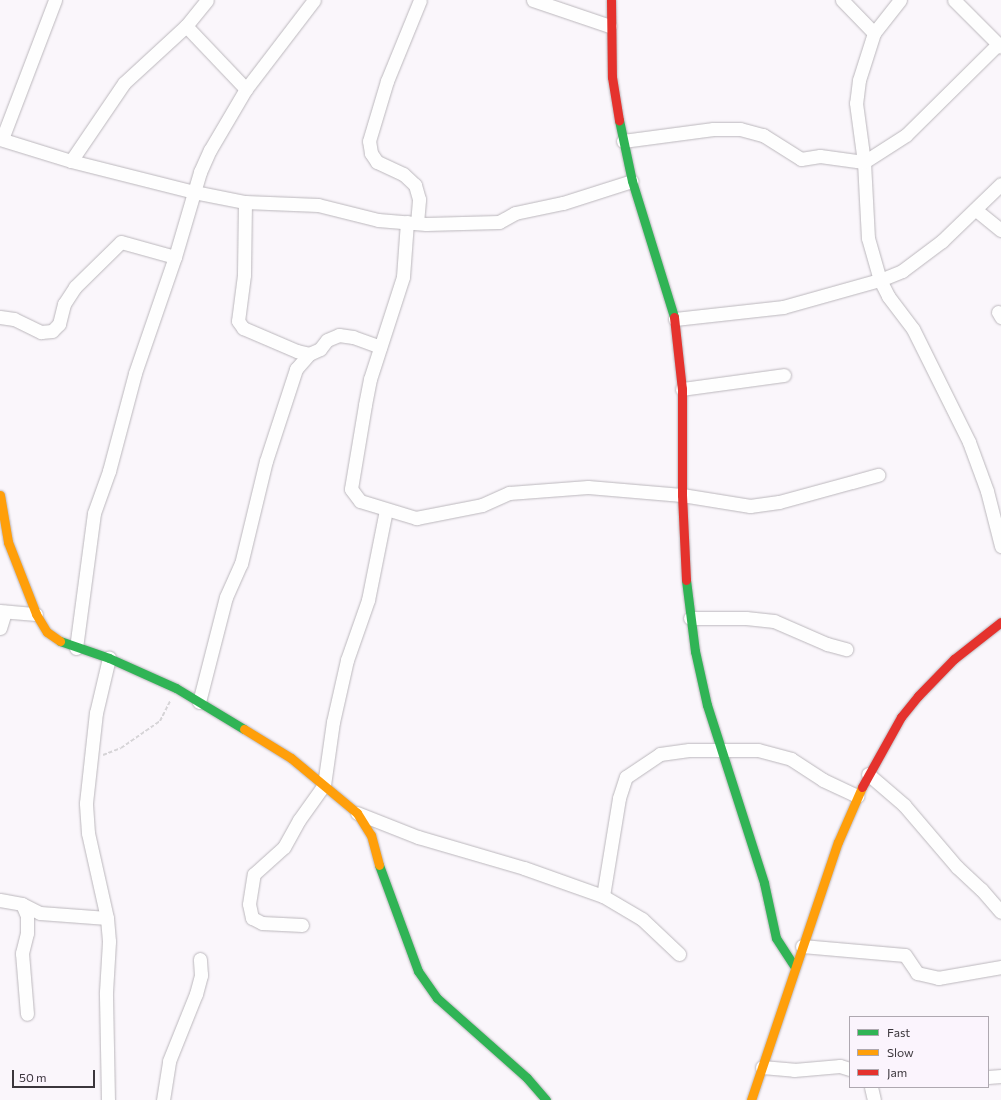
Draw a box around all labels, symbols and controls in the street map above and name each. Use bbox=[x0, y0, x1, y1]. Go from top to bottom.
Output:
legend bbox=[849, 1016, 989, 1088]
text: Fast bbox=[887, 1025, 910, 1039]
text: Slow bbox=[887, 1045, 914, 1059]
scale bar bbox=[14, 1062, 97, 1088]
text: Jam bbox=[887, 1065, 907, 1079]
text: 50 m bbox=[19, 1070, 47, 1084]

